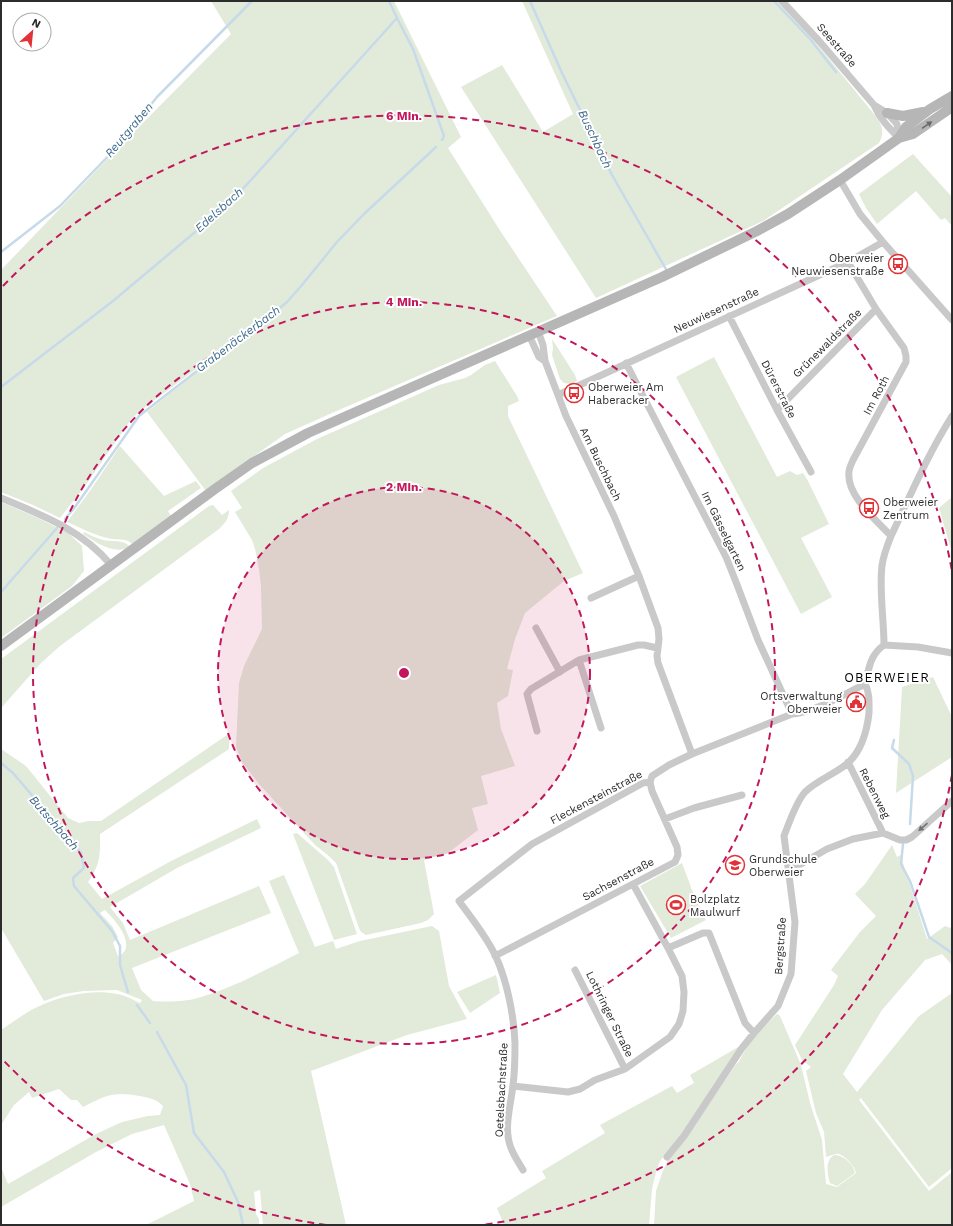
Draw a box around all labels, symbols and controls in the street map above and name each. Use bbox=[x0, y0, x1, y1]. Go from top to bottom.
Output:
north arrow bbox=[12, 12, 52, 52]
text: N bbox=[30, 16, 43, 31]
street label: Seestraße bbox=[814, 21, 859, 70]
water label: Reutgraben bbox=[102, 100, 156, 160]
water label: Buschbach bbox=[575, 107, 615, 171]
text: 6 Min. bbox=[386, 109, 422, 123]
one-way arrow bbox=[921, 121, 932, 129]
water label: Edelsbach bbox=[192, 185, 246, 235]
place label: Oberweier Neuwiesenstraße bbox=[791, 252, 884, 278]
bus stop icon: Oberweier Neuwiesenstraße bbox=[887, 253, 909, 275]
street label: Neuwiesenstraße bbox=[671, 285, 761, 336]
text: 4 Min. bbox=[386, 295, 422, 309]
water label: Grabenäckerbach bbox=[193, 303, 283, 375]
street label: Grünewaldstraße bbox=[790, 306, 864, 380]
street label: Dürerstraße bbox=[758, 358, 799, 421]
street label: Im Roth bbox=[861, 373, 892, 417]
place label: Oberweier Am Haberacker bbox=[588, 381, 664, 407]
bus stop icon: Oberweier Am Haberacker bbox=[563, 382, 585, 404]
street label: Am Buschbach bbox=[577, 425, 624, 503]
text: 2 Min. bbox=[386, 480, 422, 494]
street label: Im Gässelgarten bbox=[699, 489, 748, 573]
place label: Oberweier Zentrum bbox=[883, 496, 939, 522]
bus stop icon: Oberweier Zentrum bbox=[858, 497, 880, 519]
centre of rings bbox=[397, 666, 411, 680]
district label: OBERWEIER bbox=[844, 670, 930, 685]
place label: Ortsverwaltung Oberweier bbox=[760, 690, 842, 716]
public building icon: Ortsverwaltung Oberweier bbox=[845, 691, 867, 713]
street label: Rebenweg bbox=[856, 766, 893, 821]
street label: Fleckensteinstraße bbox=[548, 768, 644, 827]
water label: Butschbach bbox=[26, 793, 82, 853]
one-way arrow bbox=[918, 822, 928, 831]
place label: Grundschule Oberweier bbox=[749, 853, 817, 879]
school or university icon: Grundschule Oberweier bbox=[724, 854, 746, 876]
street label: Sachsenstraße bbox=[580, 855, 656, 904]
place label: Bolzplatz Maulwurf bbox=[690, 893, 741, 919]
sports icon: Bolzplatz Maulwurf bbox=[665, 894, 687, 916]
street label: Bergstraße bbox=[772, 917, 789, 975]
street label: Lothringer Straße bbox=[583, 969, 636, 1059]
street label: Oetelsbachstraße bbox=[493, 1042, 510, 1138]

